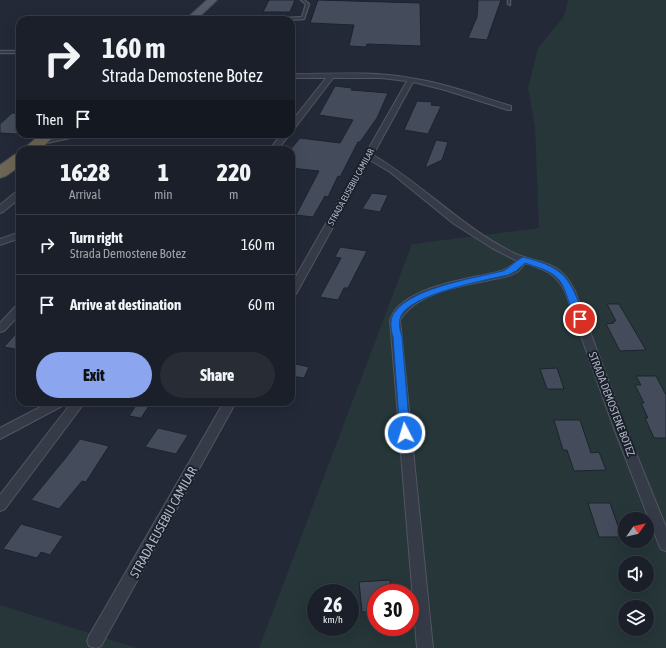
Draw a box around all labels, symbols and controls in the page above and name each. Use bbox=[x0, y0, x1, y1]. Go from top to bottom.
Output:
icon: right bbox=[36, 32, 88, 84]
text: 160 m bbox=[102, 32, 165, 64]
text: Strada Demostene Botez bbox=[102, 65, 263, 86]
icon: arrive bbox=[72, 108, 94, 130]
text: Then bbox=[36, 111, 64, 128]
street label: STRADA EUSEBIU CAMILAR bbox=[326, 146, 377, 227]
text: 16:28 bbox=[60, 159, 110, 186]
text: 1 bbox=[158, 159, 169, 186]
text: 220 bbox=[217, 159, 251, 186]
text: Arrival bbox=[69, 187, 101, 202]
text: min bbox=[154, 187, 173, 202]
text: m bbox=[229, 187, 238, 202]
text: Turn right bbox=[70, 229, 123, 246]
icon: right bbox=[36, 234, 58, 256]
text: 160 m bbox=[241, 236, 275, 253]
text: Strada Demostene Botez bbox=[70, 246, 186, 261]
icon: arrive bbox=[36, 294, 58, 316]
text: Arrive at destination bbox=[70, 296, 181, 313]
text: 60 m bbox=[248, 296, 275, 313]
pin bbox=[563, 302, 597, 336]
icon: arrive bbox=[569, 308, 591, 330]
street label: STRADA DEMOSTENE BOTEZ bbox=[587, 350, 637, 458]
button: Exit bbox=[36, 352, 152, 398]
button: Share bbox=[160, 352, 275, 398]
position arrow bbox=[384, 412, 426, 454]
street label: STRADA EUSEBIU CAMILAR bbox=[127, 464, 200, 580]
north arrow bbox=[618, 512, 654, 548]
map controls bbox=[618, 512, 654, 636]
button: sound bbox=[618, 556, 654, 592]
speed limit sign: 30 bbox=[367, 584, 419, 636]
text: 26 bbox=[324, 593, 342, 616]
button: layers bbox=[618, 600, 654, 636]
text: km/h bbox=[323, 614, 343, 625]

